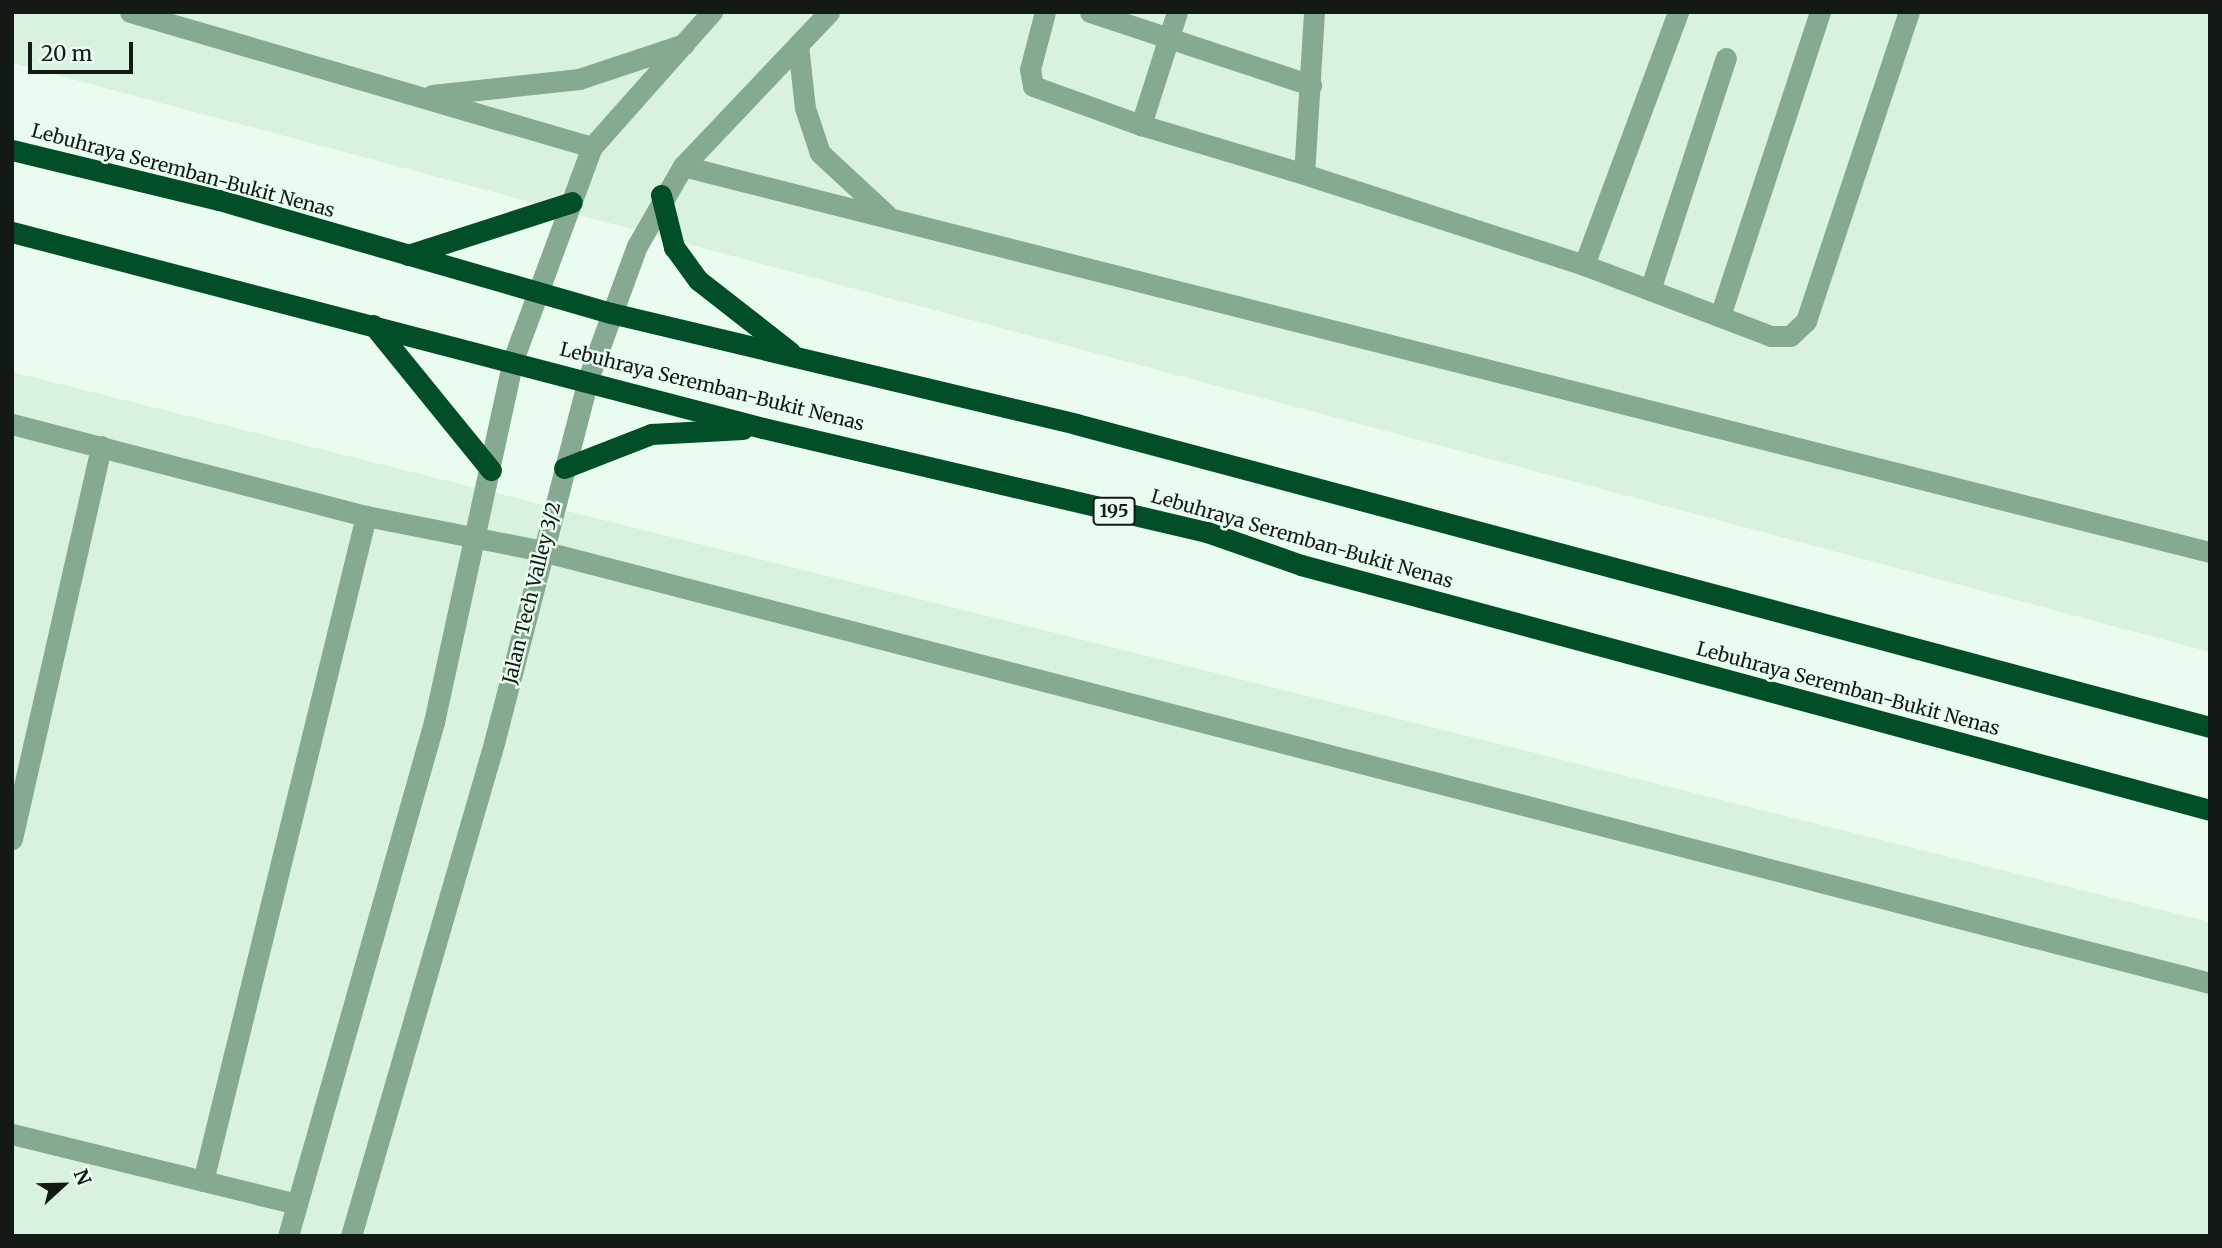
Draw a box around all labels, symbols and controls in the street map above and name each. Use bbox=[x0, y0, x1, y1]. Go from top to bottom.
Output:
scale bar bbox=[32, 28, 136, 72]
text: 20 m bbox=[41, 40, 92, 67]
street label: Lebuhraya Seremban-Bukit Nenas bbox=[29, 119, 337, 223]
street label: Lebuhraya Seremban-Bukit Nenas bbox=[557, 338, 867, 436]
street label: Lebuhraya Seremban-Bukit Nenas bbox=[1148, 485, 1456, 593]
road number: 195 bbox=[1091, 496, 1137, 526]
street label: Jalan Tech Valley 3/2 bbox=[498, 500, 566, 686]
street label: Lebuhraya Seremban-Bukit Nenas bbox=[1694, 637, 2002, 741]
north arrow bbox=[28, 1150, 98, 1220]
text: N bbox=[69, 1166, 96, 1189]

